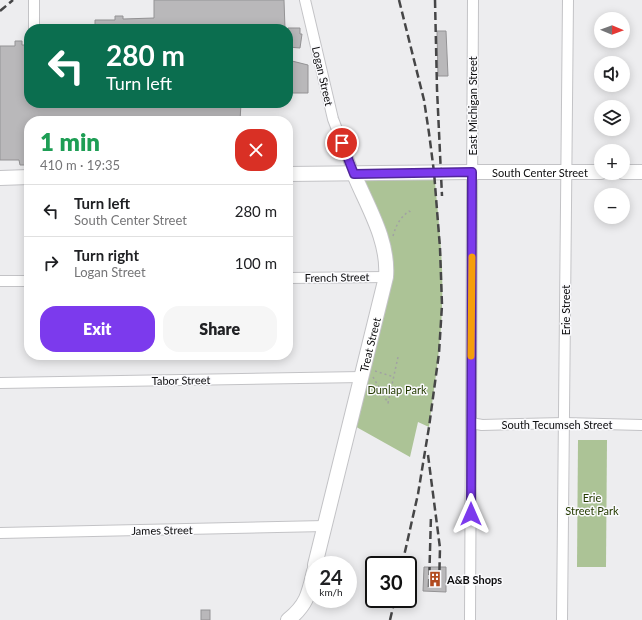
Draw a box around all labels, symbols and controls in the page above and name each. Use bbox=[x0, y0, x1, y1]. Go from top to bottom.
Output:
north arrow bbox=[594, 12, 630, 48]
map controls bbox=[594, 12, 630, 224]
text: 280 m bbox=[106, 38, 185, 72]
icon: left bbox=[40, 40, 92, 92]
street label: Logan Street bbox=[310, 45, 336, 107]
street label: East Michigan Street bbox=[466, 56, 479, 156]
button: sound bbox=[594, 56, 630, 92]
text: Turn left bbox=[106, 72, 172, 94]
button: layers bbox=[594, 100, 630, 136]
pin bbox=[325, 126, 359, 160]
text: 1 min bbox=[40, 127, 100, 156]
button: close bbox=[235, 129, 277, 171]
icon: arrive bbox=[331, 132, 353, 154]
button: + bbox=[594, 144, 630, 180]
text: 410 m · 19:35 bbox=[40, 157, 120, 173]
street label: South Center Street bbox=[492, 166, 588, 179]
button: − bbox=[594, 188, 630, 224]
text: Turn left bbox=[74, 194, 130, 212]
icon: left bbox=[40, 200, 62, 222]
text: 280 m bbox=[235, 202, 277, 220]
text: South Center Street bbox=[74, 212, 187, 228]
text: Turn right bbox=[74, 246, 139, 264]
icon: right bbox=[40, 252, 62, 274]
text: 100 m bbox=[235, 254, 277, 272]
text: Logan Street bbox=[74, 264, 146, 280]
street label: French Street bbox=[305, 270, 369, 284]
street label: Erie Street bbox=[559, 285, 572, 335]
button: Exit bbox=[40, 306, 155, 352]
button: Share bbox=[163, 306, 277, 352]
street label: Treat Street bbox=[356, 316, 382, 373]
street label: Tabor Street bbox=[152, 373, 210, 387]
park label: Dunlap Park bbox=[367, 383, 427, 396]
street label: South Tecumseh Street bbox=[502, 418, 612, 431]
park label: Erie Street Park bbox=[565, 491, 619, 517]
position arrow bbox=[450, 493, 492, 535]
street label: James Street bbox=[131, 523, 193, 537]
speed limit sign: 30 bbox=[365, 556, 417, 608]
text: 24 bbox=[319, 565, 343, 589]
building icon: A&B Shops bbox=[426, 570, 444, 588]
place label: A&B Shops bbox=[446, 573, 502, 586]
text: km/h bbox=[319, 586, 343, 598]

